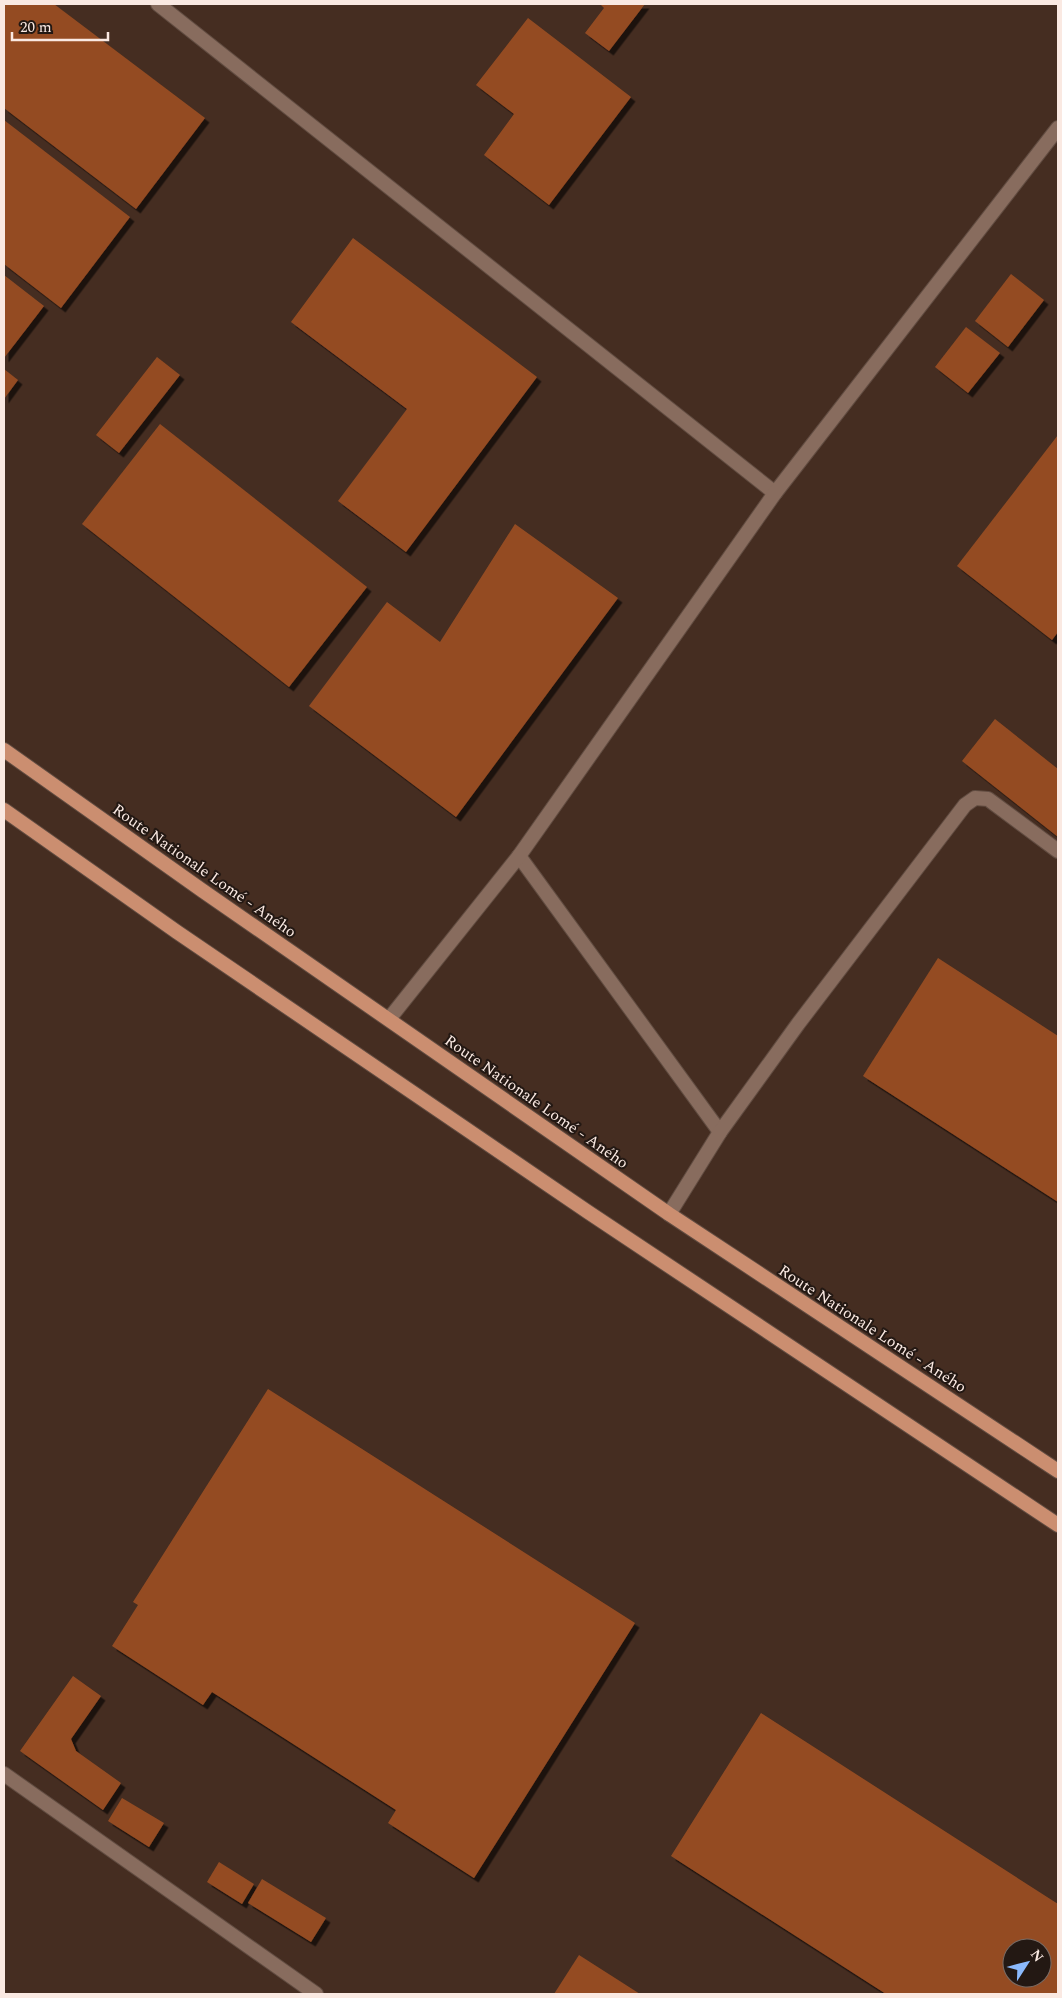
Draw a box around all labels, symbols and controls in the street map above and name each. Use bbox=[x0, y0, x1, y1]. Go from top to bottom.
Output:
scale bar bbox=[12, 10, 109, 42]
text: 20 m bbox=[20, 16, 52, 39]
street label: Route Nationale Lomé - Aného bbox=[107, 798, 301, 944]
street label: Route Nationale Lomé - Aného bbox=[439, 1029, 633, 1175]
street label: Route Nationale Lomé - Aného bbox=[774, 1259, 971, 1399]
north arrow bbox=[1002, 1938, 1052, 1988]
text: N bbox=[1025, 1945, 1049, 1966]

